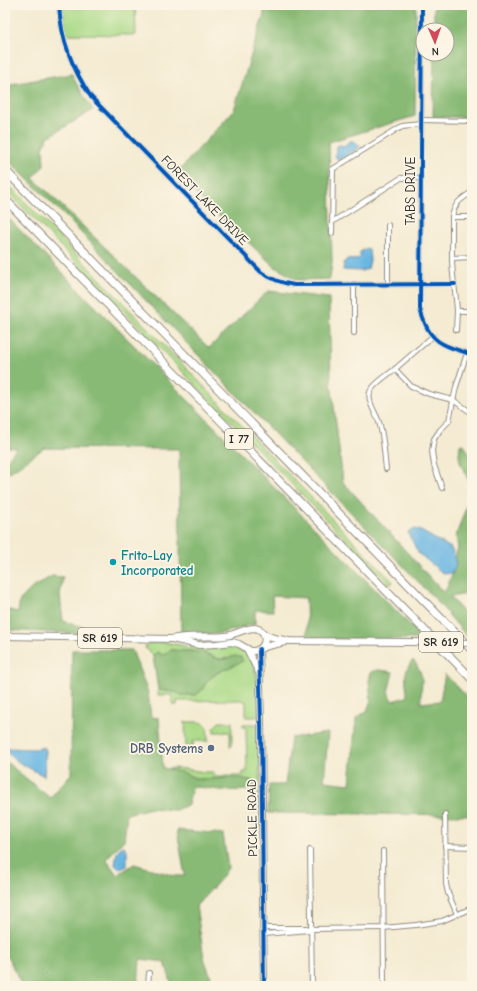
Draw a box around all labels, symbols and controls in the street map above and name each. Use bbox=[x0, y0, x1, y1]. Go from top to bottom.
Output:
north arrow bbox=[415, 22, 455, 62]
text: N bbox=[432, 45, 439, 58]
street label: FOREST LAKE DRIVE bbox=[158, 152, 252, 248]
street label: TABS DRIVE bbox=[403, 157, 418, 225]
road number: I 77 bbox=[225, 429, 253, 449]
place label: Frito-Lay Incorporated bbox=[121, 548, 193, 578]
marker: Frito-Lay Incorporated bbox=[108, 557, 118, 567]
road number: SR 619 bbox=[78, 628, 122, 648]
road number: SR 619 bbox=[419, 632, 463, 652]
place label: DRB Systems bbox=[130, 741, 203, 756]
marker: DRB Systems bbox=[206, 743, 216, 753]
street label: PICKLE ROAD bbox=[244, 779, 260, 857]

